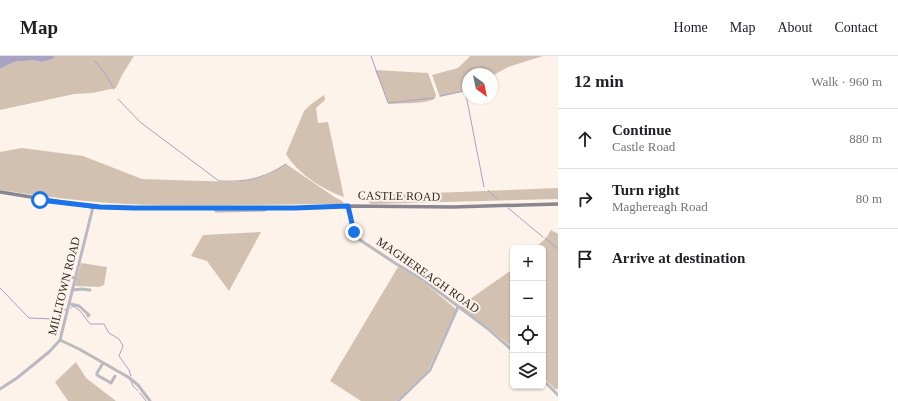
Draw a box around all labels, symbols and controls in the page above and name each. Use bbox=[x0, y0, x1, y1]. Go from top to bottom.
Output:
text: Map bbox=[20, 17, 58, 38]
text: Home bbox=[674, 20, 708, 35]
text: Map bbox=[730, 20, 755, 35]
text: About bbox=[777, 20, 812, 35]
text: Contact bbox=[834, 20, 878, 35]
north arrow bbox=[462, 68, 498, 104]
text: 12 min bbox=[574, 72, 624, 91]
text: Walk · 960 m bbox=[811, 74, 882, 89]
text: Continue bbox=[612, 122, 671, 138]
icon: ahead bbox=[574, 128, 596, 150]
text: 880 m bbox=[849, 131, 882, 146]
text: Castle Road bbox=[612, 139, 675, 154]
text: Turn right bbox=[612, 182, 679, 198]
street label: CASTLE ROAD bbox=[358, 188, 441, 204]
icon: right bbox=[574, 188, 596, 210]
route start bbox=[31, 191, 49, 209]
text: 80 m bbox=[856, 191, 882, 206]
text: Maghereagh Road bbox=[612, 199, 708, 214]
route end bbox=[345, 223, 363, 241]
street label: MAGHEREAGH ROAD bbox=[374, 234, 482, 316]
street label: MILLTOWN ROAD bbox=[45, 235, 83, 337]
map controls bbox=[510, 245, 546, 389]
button: + bbox=[510, 245, 546, 281]
icon: arrive bbox=[574, 248, 596, 270]
text: Arrive at destination bbox=[612, 250, 745, 266]
button: − bbox=[510, 281, 546, 317]
button: locate bbox=[510, 317, 546, 353]
button: layers bbox=[510, 353, 546, 389]

